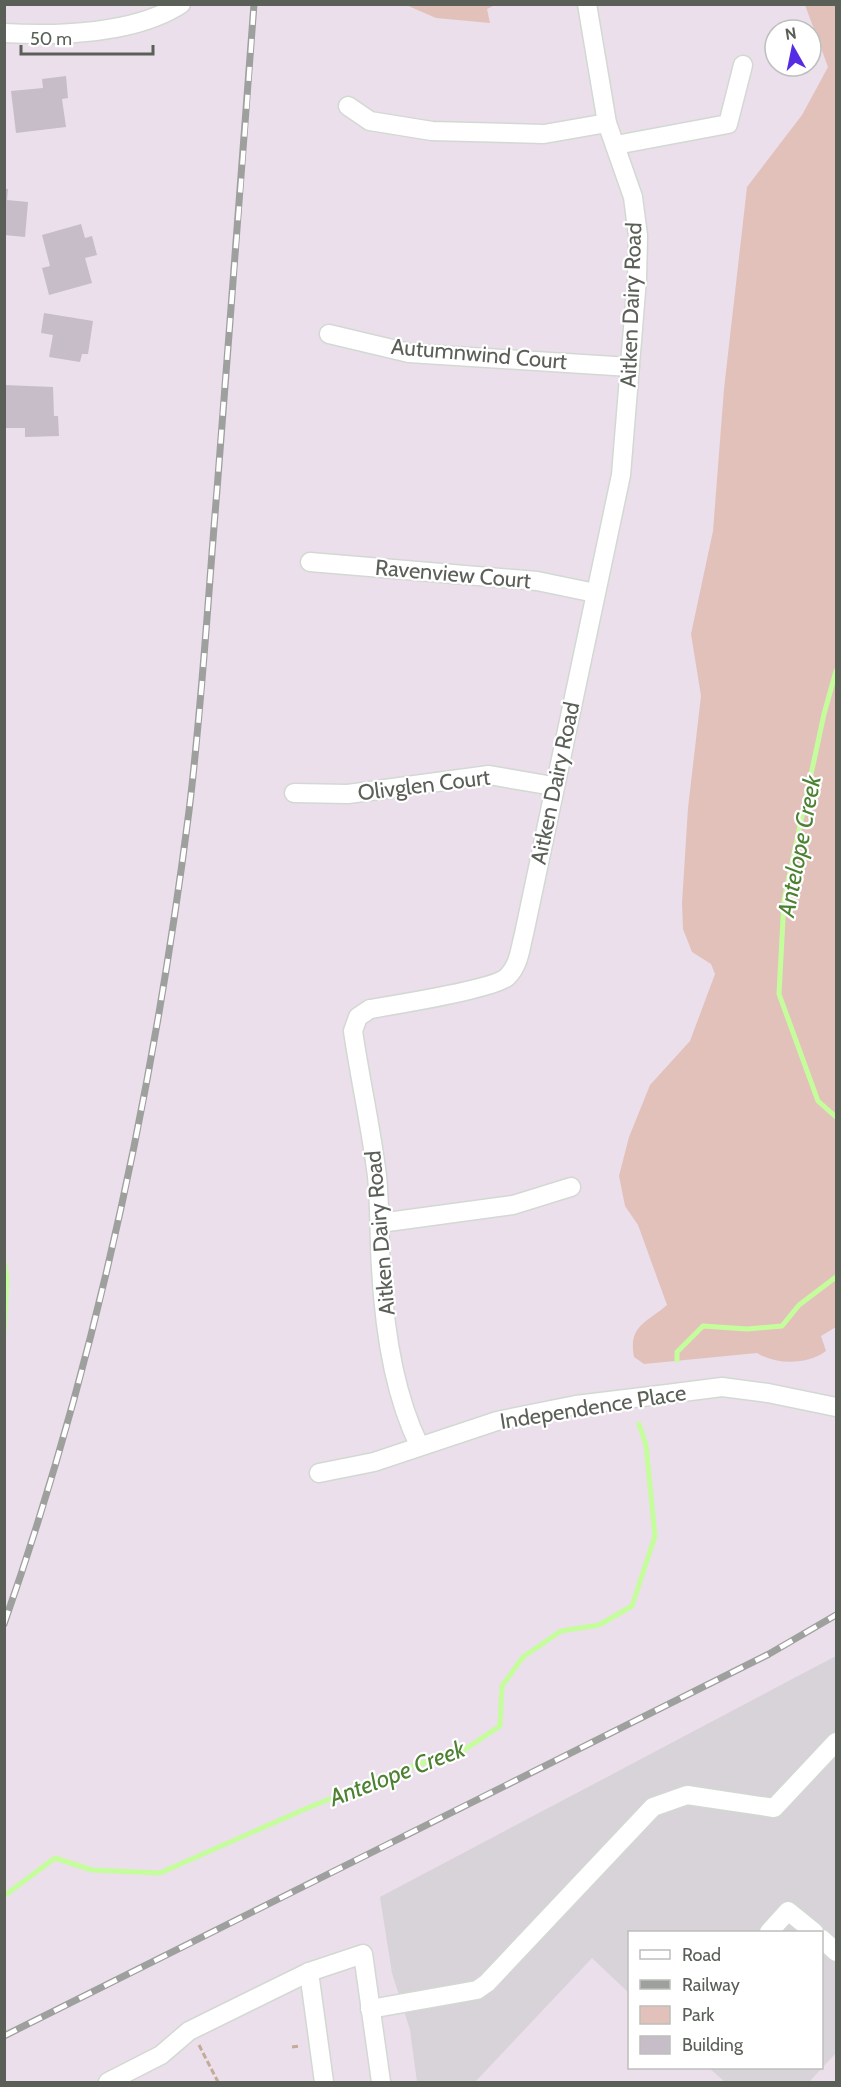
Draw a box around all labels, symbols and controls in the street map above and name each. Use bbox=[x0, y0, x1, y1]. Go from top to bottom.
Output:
scale bar bbox=[21, 18, 153, 56]
north arrow bbox=[763, 18, 823, 78]
text: N bbox=[784, 23, 798, 44]
text: 50 m bbox=[30, 28, 72, 50]
street label: Aitken Dairy Road bbox=[615, 222, 647, 388]
street label: Autumnwind Court bbox=[390, 333, 569, 375]
street label: Ravenview Court bbox=[374, 554, 533, 594]
street label: Aitken Dairy Road bbox=[525, 699, 585, 867]
street label: Olivglen Court bbox=[356, 763, 492, 807]
water label: Antelope Creek bbox=[771, 772, 827, 920]
street label: Aitken Dairy Road bbox=[359, 1149, 401, 1317]
street label: Independence Place bbox=[498, 1379, 688, 1435]
water label: Antelope Creek bbox=[324, 1734, 470, 1813]
legend bbox=[628, 1931, 823, 2069]
text: Road bbox=[682, 1944, 721, 1966]
text: Railway bbox=[682, 1974, 740, 1996]
text: Park bbox=[682, 2004, 715, 2026]
text: Building bbox=[682, 2034, 744, 2056]

